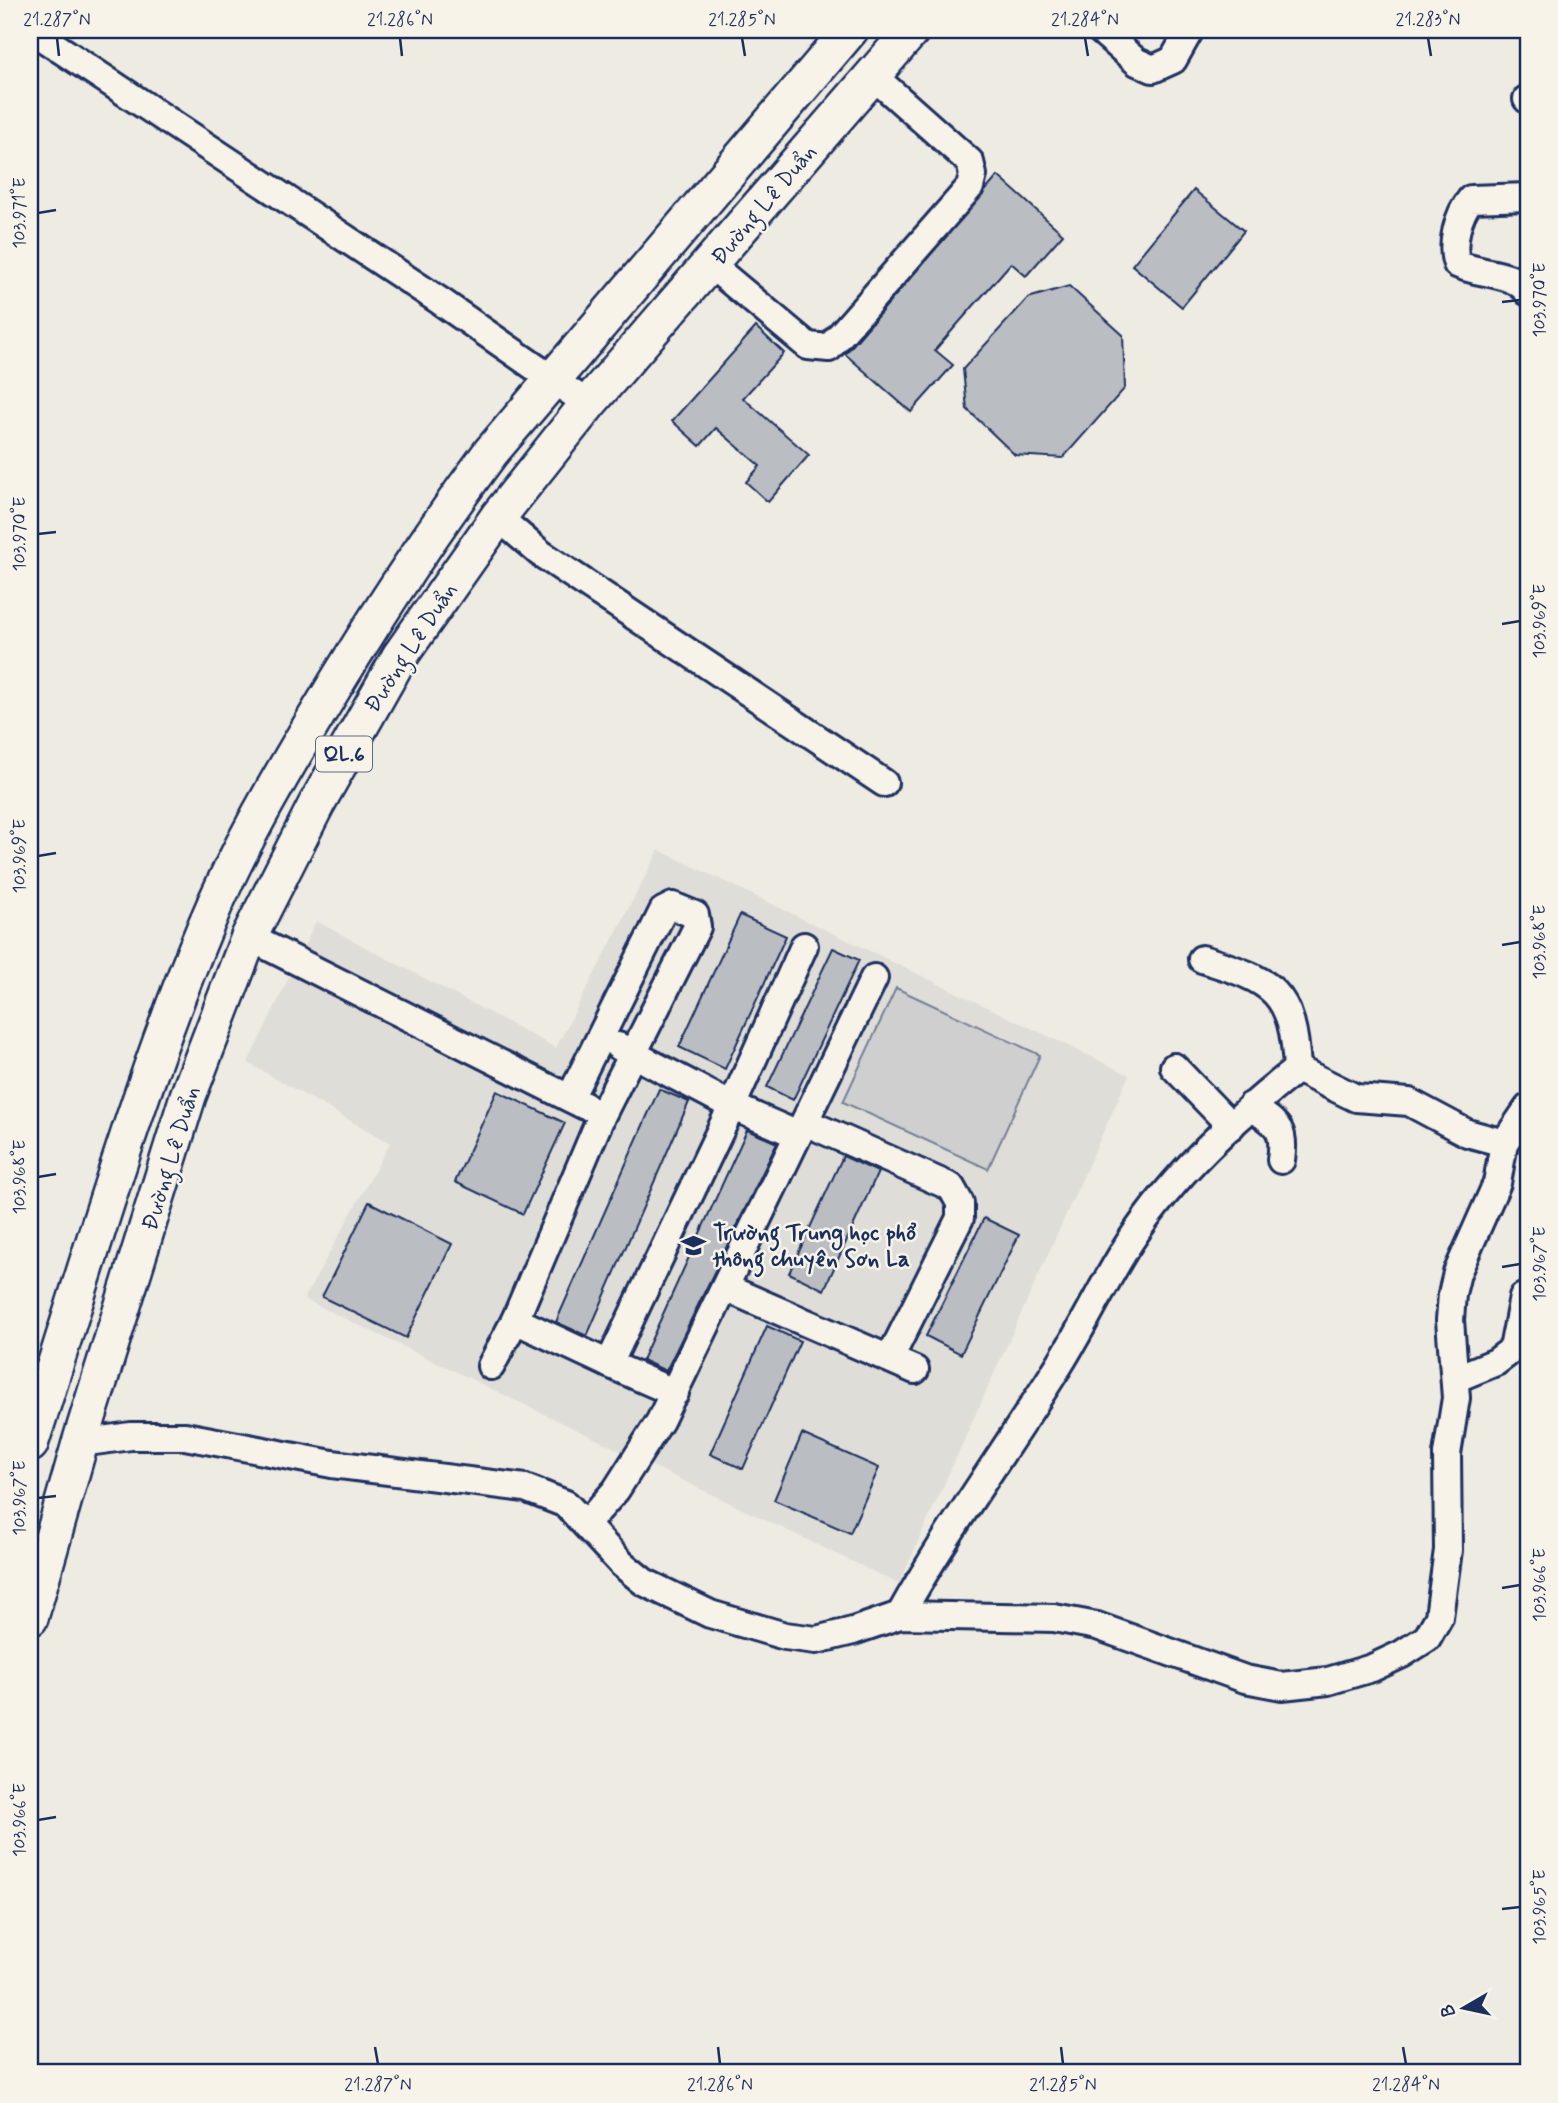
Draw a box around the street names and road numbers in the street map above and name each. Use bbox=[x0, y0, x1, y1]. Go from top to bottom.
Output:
street label: Đường Lê Duẩn bbox=[705, 138, 826, 273]
street label: Đường Lê Duẩn bbox=[358, 577, 467, 720]
road number: QL.6 bbox=[316, 736, 372, 772]
street label: Đường Lê Duẩn bbox=[136, 1083, 210, 1235]

